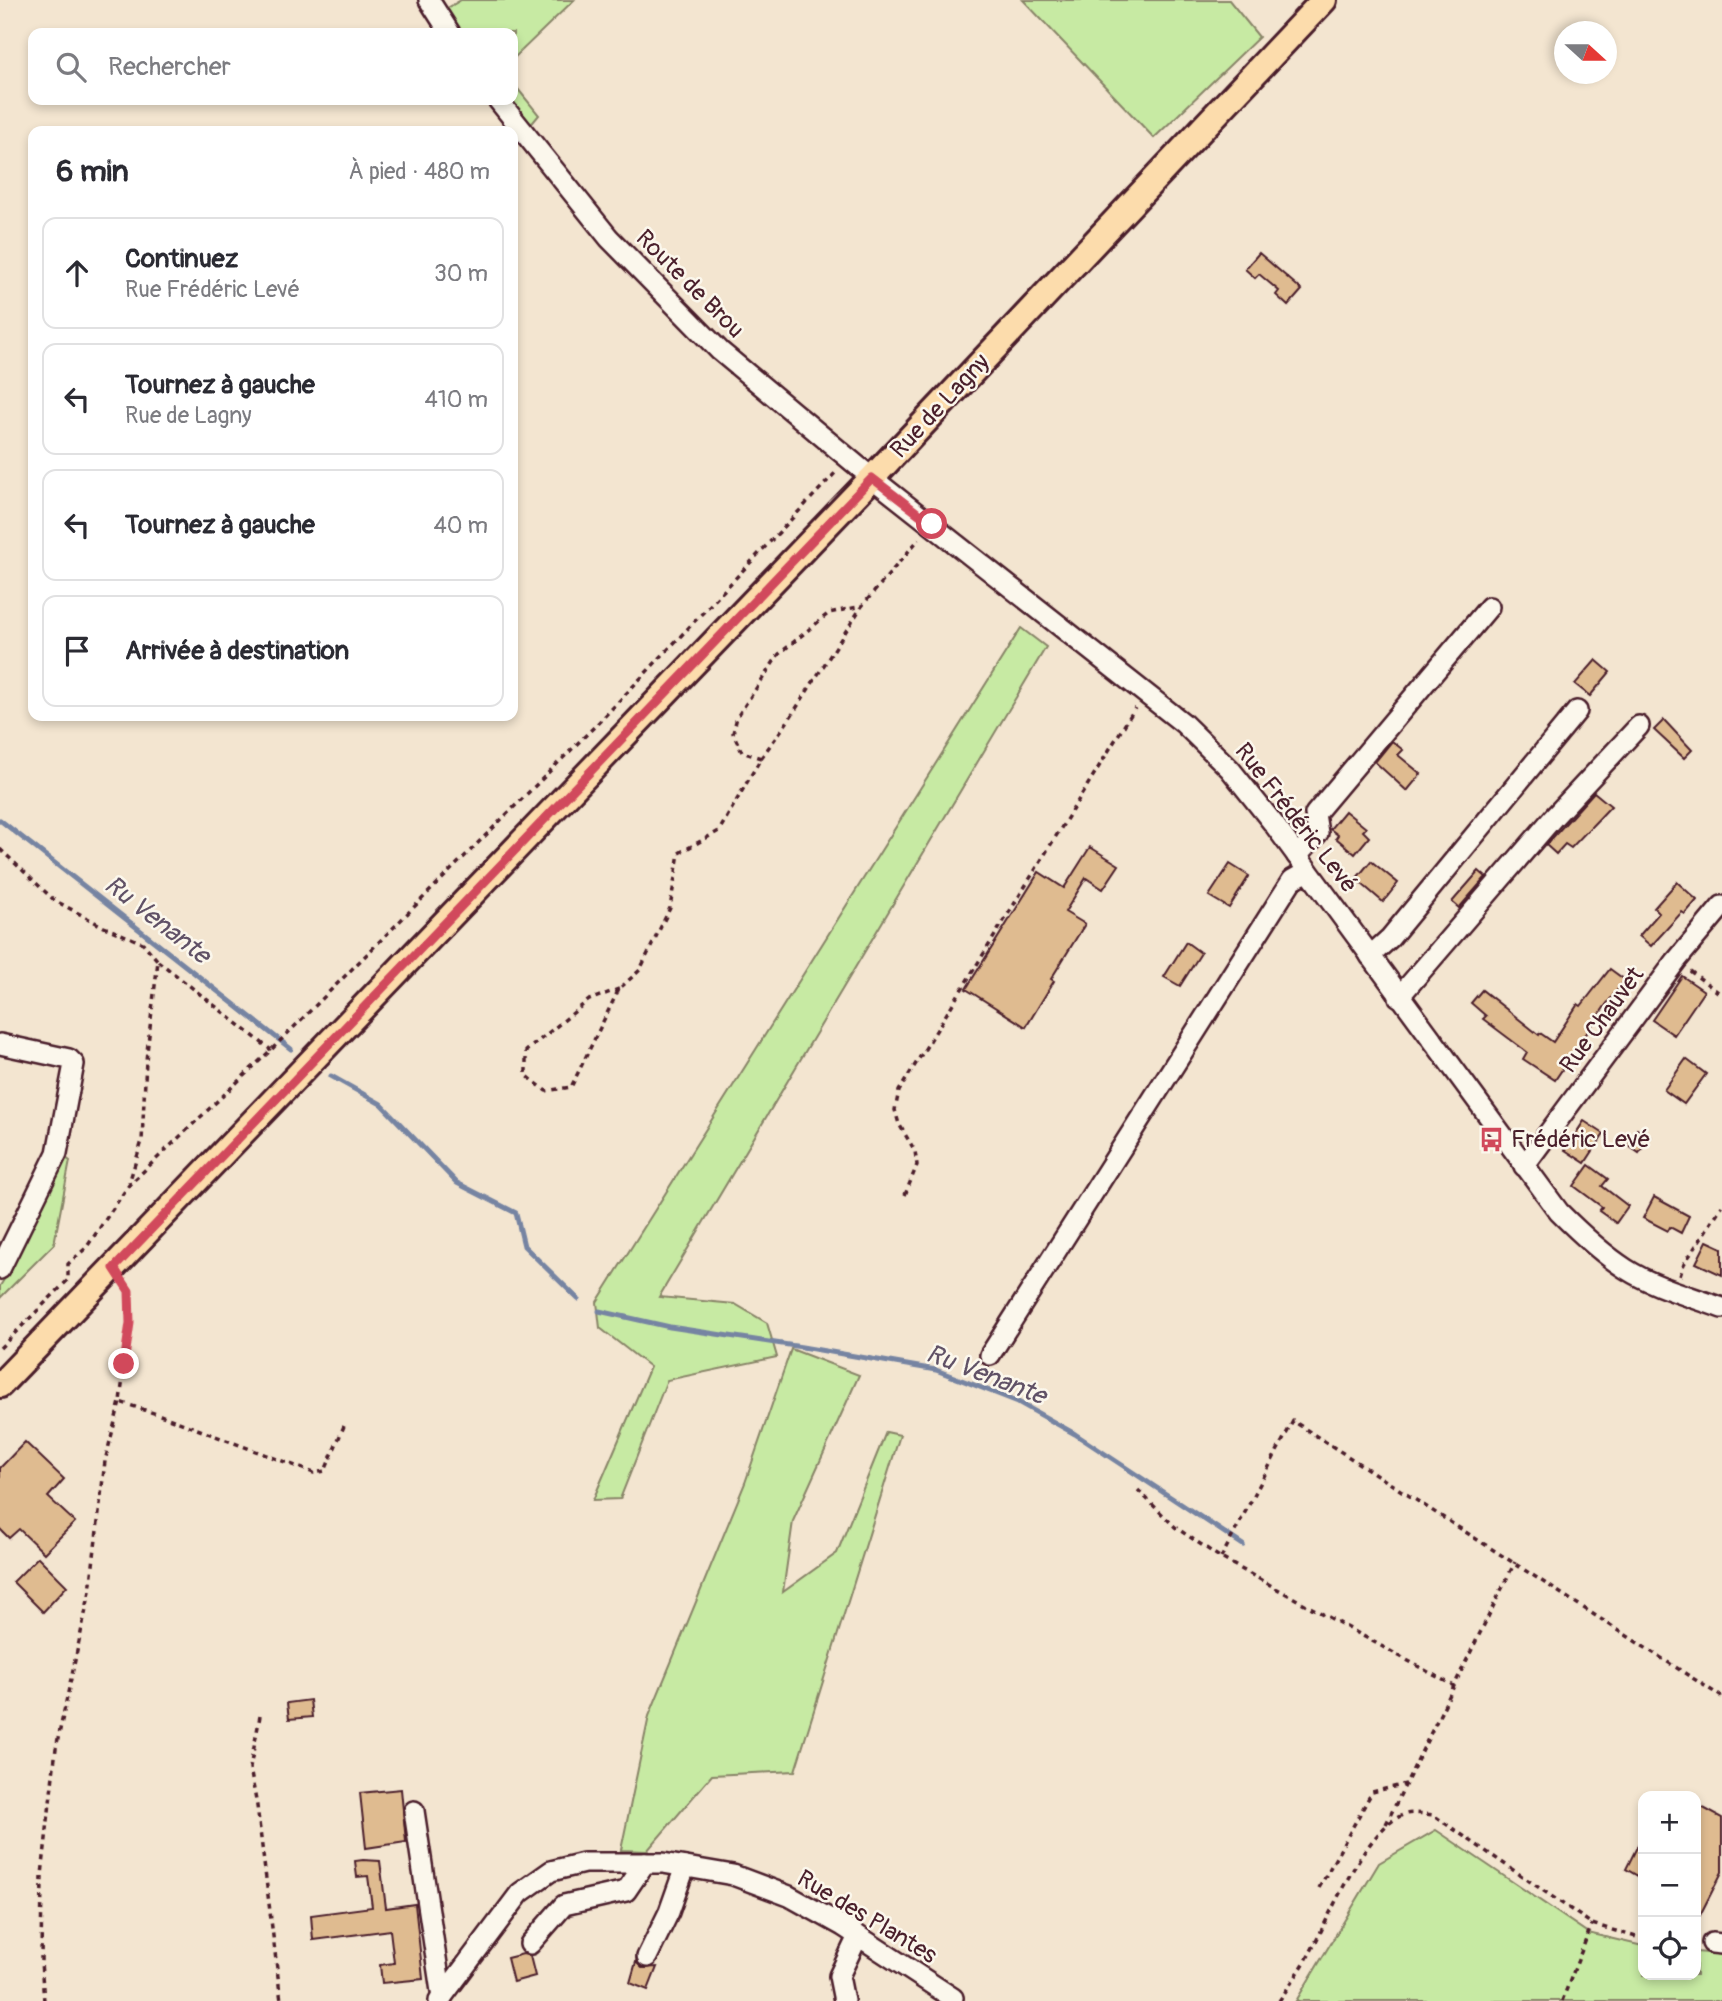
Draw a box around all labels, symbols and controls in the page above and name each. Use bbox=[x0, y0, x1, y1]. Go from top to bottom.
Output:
north arrow bbox=[1554, 21, 1617, 84]
search box bbox=[28, 28, 518, 105]
icon: search bbox=[52, 48, 90, 86]
text: Rechercher bbox=[108, 51, 231, 83]
text: 6 min bbox=[56, 153, 129, 190]
text: À pied · 480 m bbox=[349, 157, 490, 186]
street label: Route de Brou bbox=[630, 224, 750, 344]
text: Continuez bbox=[125, 243, 238, 275]
icon: ahead bbox=[58, 254, 96, 292]
text: 30 m bbox=[434, 259, 488, 288]
text: Rue Frédéric Levé bbox=[125, 275, 300, 304]
street label: Rue de Lagny bbox=[884, 348, 996, 464]
text: Tournez à gauche bbox=[125, 369, 315, 401]
icon: left bbox=[58, 380, 96, 418]
text: 410 m bbox=[425, 385, 488, 414]
text: Rue de Lagny bbox=[125, 401, 252, 430]
icon: left bbox=[58, 506, 96, 544]
route start bbox=[916, 508, 947, 539]
text: Tournez à gauche bbox=[125, 509, 315, 541]
text: 40 m bbox=[434, 511, 488, 540]
icon: arrive bbox=[58, 632, 96, 670]
text: Arrivée à destination bbox=[125, 635, 349, 667]
street label: Rue Frédéric Levé bbox=[1228, 737, 1364, 899]
water label: Ru Venante bbox=[98, 869, 218, 973]
street label: Rue Chauvet bbox=[1554, 961, 1650, 1079]
bus stop icon: Frédéric Levé bbox=[1477, 1125, 1505, 1153]
place label: Frédéric Levé bbox=[1511, 1125, 1651, 1154]
water label: Ru Venante bbox=[922, 1338, 1052, 1413]
route end bbox=[108, 1348, 139, 1379]
map controls bbox=[1638, 1791, 1701, 1980]
button: + bbox=[1638, 1791, 1701, 1854]
button: − bbox=[1638, 1854, 1701, 1917]
street label: Rue des Plantes bbox=[792, 1864, 942, 1970]
button: locate bbox=[1638, 1917, 1701, 1980]

